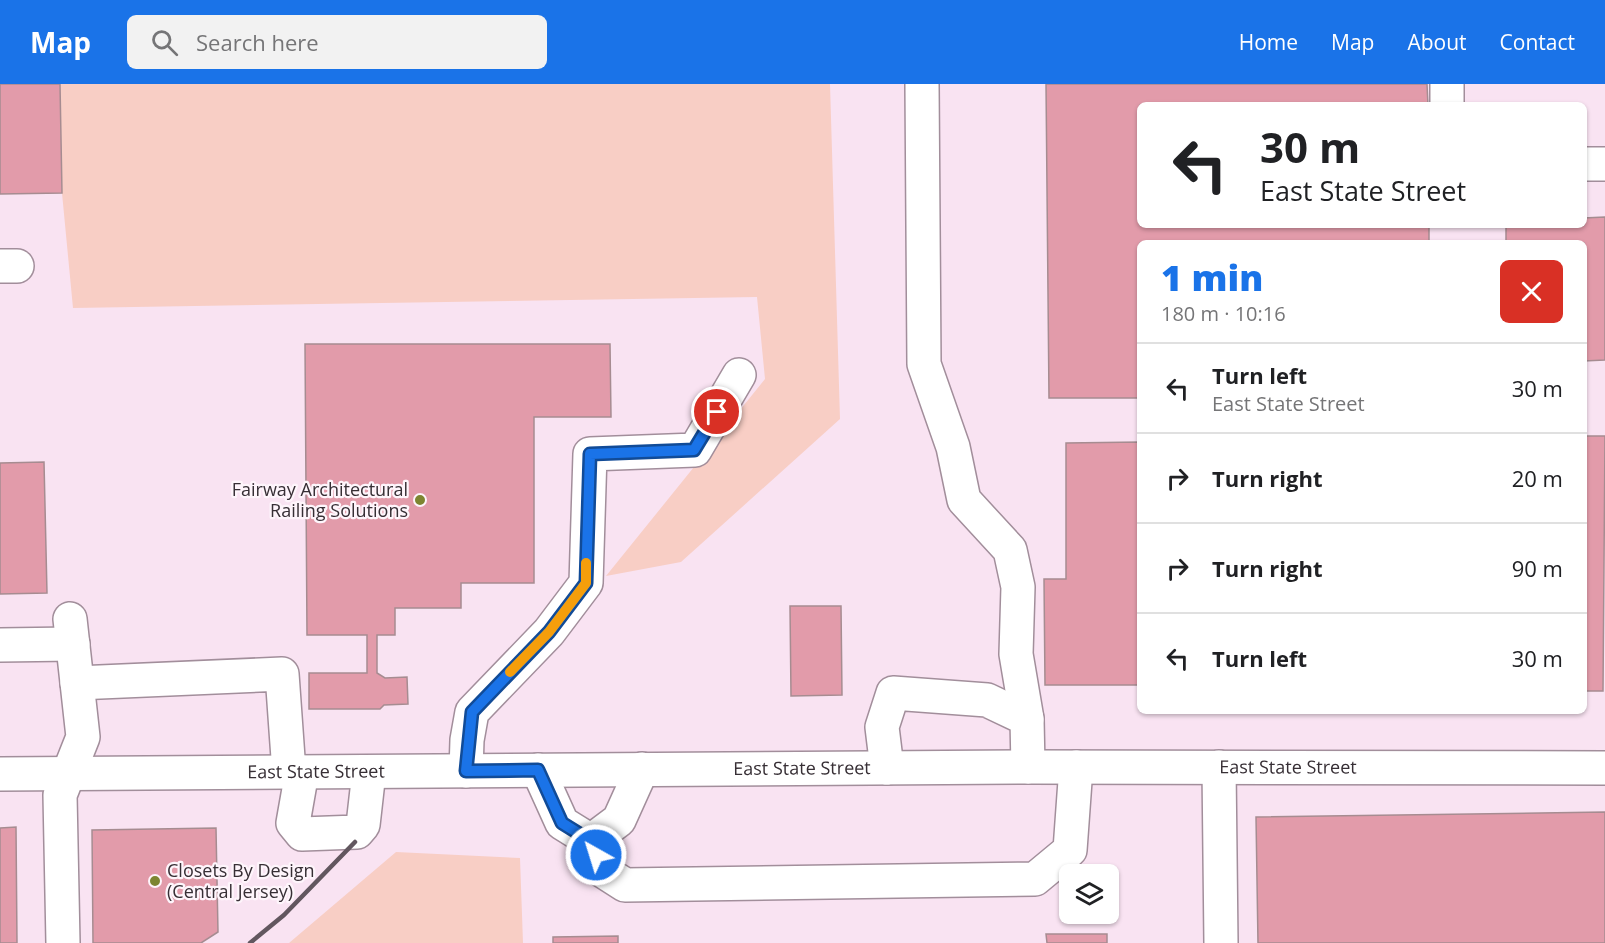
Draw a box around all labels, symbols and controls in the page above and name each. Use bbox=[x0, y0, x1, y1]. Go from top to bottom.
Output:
search box bbox=[127, 15, 547, 69]
text: Map bbox=[30, 23, 91, 61]
icon: search bbox=[148, 26, 181, 59]
text: Search here bbox=[196, 27, 319, 57]
text: Home bbox=[1239, 28, 1298, 56]
text: Map bbox=[1331, 28, 1374, 56]
text: About bbox=[1407, 28, 1467, 56]
text: Contact bbox=[1500, 28, 1575, 56]
text: 30 m bbox=[1260, 118, 1360, 175]
icon: left bbox=[1161, 126, 1239, 204]
text: East State Street bbox=[1260, 172, 1466, 209]
text: 1 min bbox=[1161, 253, 1263, 302]
button: close bbox=[1500, 260, 1563, 323]
text: 180 m · 10:16 bbox=[1161, 300, 1286, 327]
text: Turn left bbox=[1212, 360, 1307, 390]
icon: left bbox=[1161, 372, 1194, 405]
text: 30 m bbox=[1512, 373, 1563, 403]
pin bbox=[691, 386, 742, 437]
text: East State Street bbox=[1212, 390, 1365, 417]
icon: arrive bbox=[700, 395, 733, 428]
icon: right bbox=[1161, 462, 1194, 495]
text: Turn right bbox=[1212, 463, 1323, 493]
text: 20 m bbox=[1512, 463, 1563, 493]
place label: Fairway Architectural Railing Solutions bbox=[232, 477, 408, 522]
marker: Fairway Architectural Railing Solutions bbox=[413, 493, 427, 507]
icon: right bbox=[1161, 552, 1194, 585]
text: Turn right bbox=[1212, 553, 1323, 583]
text: 90 m bbox=[1512, 553, 1563, 583]
icon: left bbox=[1161, 642, 1194, 675]
text: Turn left bbox=[1212, 643, 1307, 673]
text: 30 m bbox=[1512, 643, 1563, 673]
street label: East State Street bbox=[1219, 754, 1357, 779]
street label: East State Street bbox=[733, 755, 871, 780]
street label: East State Street bbox=[247, 758, 385, 783]
position arrow bbox=[564, 823, 628, 887]
place label: Closets By Design (Central Jersey) bbox=[167, 858, 315, 903]
map controls bbox=[1059, 864, 1119, 924]
button: layers bbox=[1059, 864, 1119, 924]
marker: Closets By Design (Central Jersey) bbox=[148, 874, 162, 888]

